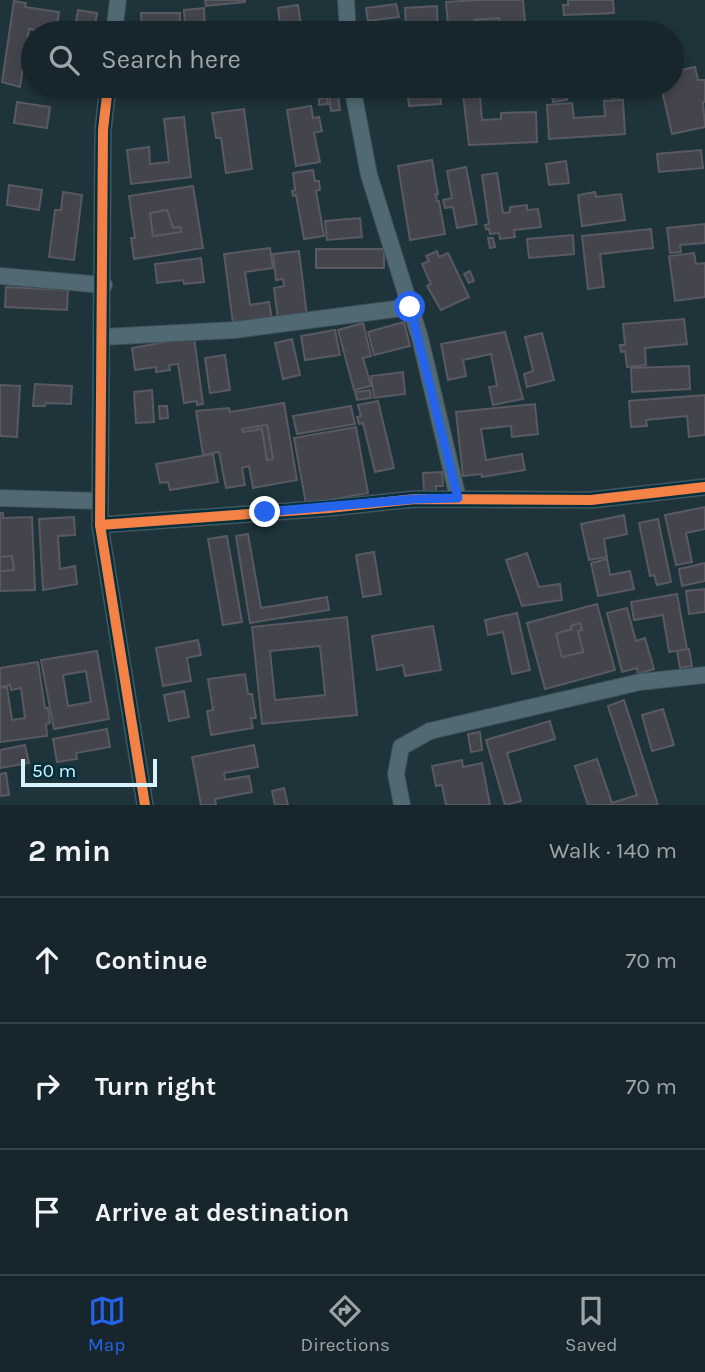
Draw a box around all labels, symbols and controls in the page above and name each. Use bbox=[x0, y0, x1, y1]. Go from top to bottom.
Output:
search box bbox=[21, 21, 684, 98]
icon: search bbox=[45, 41, 83, 79]
text: Search here bbox=[101, 44, 241, 75]
route start bbox=[394, 291, 425, 322]
route end bbox=[249, 496, 280, 527]
scale bar bbox=[21, 756, 158, 788]
text: 50 m bbox=[32, 760, 76, 782]
text: 2 min bbox=[28, 833, 111, 869]
text: Walk · 140 m bbox=[549, 837, 677, 864]
icon: ahead bbox=[28, 941, 66, 979]
text: Continue bbox=[95, 945, 207, 976]
text: 70 m bbox=[626, 947, 677, 974]
icon: right bbox=[28, 1067, 66, 1105]
text: Turn right bbox=[95, 1071, 216, 1102]
text: 70 m bbox=[626, 1073, 677, 1100]
icon: arrive bbox=[28, 1193, 66, 1231]
text: Arrive at destination bbox=[95, 1197, 349, 1228]
tab: Map bbox=[88, 1292, 126, 1356]
tab: Directions bbox=[301, 1292, 390, 1356]
tab: Saved bbox=[565, 1292, 617, 1356]

